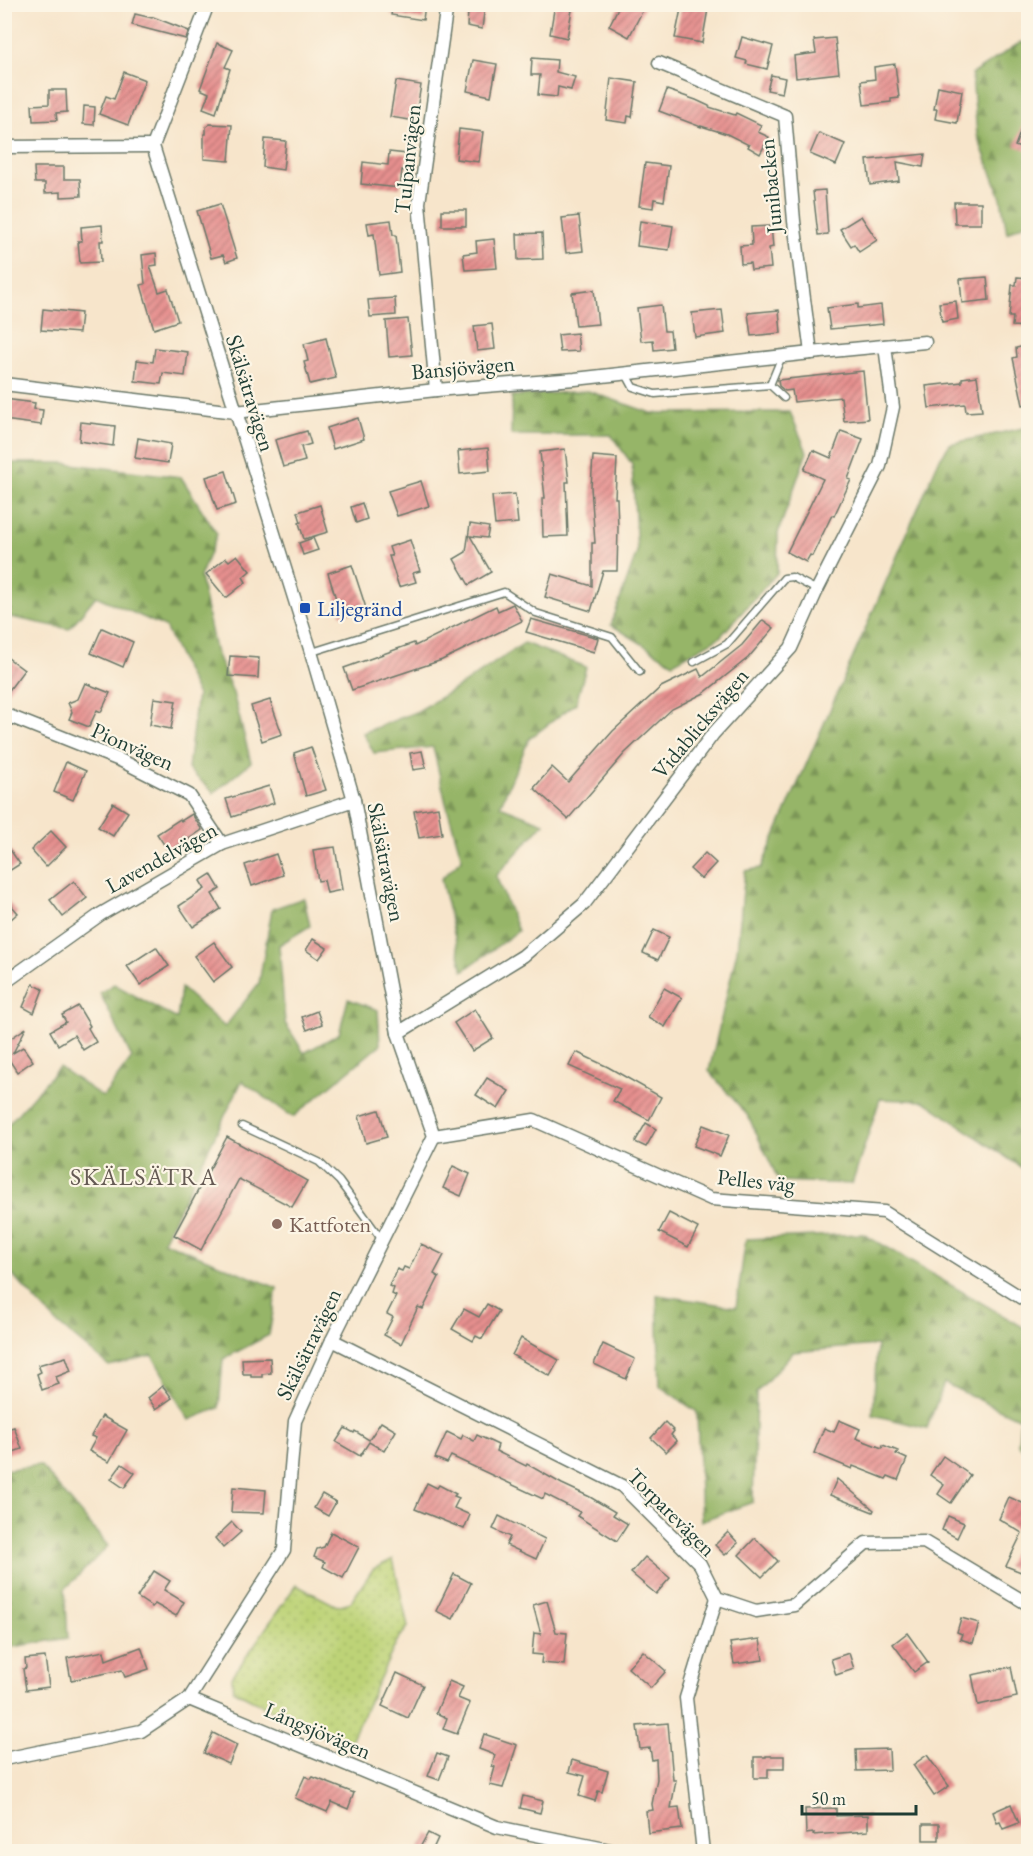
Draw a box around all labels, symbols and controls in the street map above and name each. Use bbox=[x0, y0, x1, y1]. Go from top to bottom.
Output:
street label: Tulpanvägen bbox=[387, 102, 428, 215]
street label: Junibacken bbox=[752, 137, 789, 237]
street label: Skälsätravägen bbox=[219, 331, 282, 456]
street label: Bansjövägen bbox=[410, 348, 516, 386]
place label: Liljegränd bbox=[317, 594, 403, 623]
marker: Liljegränd bbox=[298, 601, 312, 615]
street label: Vidablicksvägen bbox=[646, 662, 755, 785]
street label: Pionvägen bbox=[87, 715, 179, 778]
street label: Skälsätravägen bbox=[361, 800, 412, 925]
street label: Lavendelvägen bbox=[100, 815, 223, 900]
district label: SKÄLSÄTRA bbox=[70, 1161, 218, 1192]
street label: Pelles väg bbox=[716, 1162, 797, 1199]
place label: Kattfoten bbox=[289, 1210, 371, 1239]
marker: Kattfoten bbox=[270, 1217, 284, 1231]
street label: Skälsätravägen bbox=[269, 1283, 348, 1405]
street label: Torparevägen bbox=[621, 1462, 723, 1563]
street label: Långsjövägen bbox=[260, 1695, 376, 1766]
scale bar bbox=[802, 1778, 916, 1816]
text: 50 m bbox=[811, 1787, 846, 1810]

